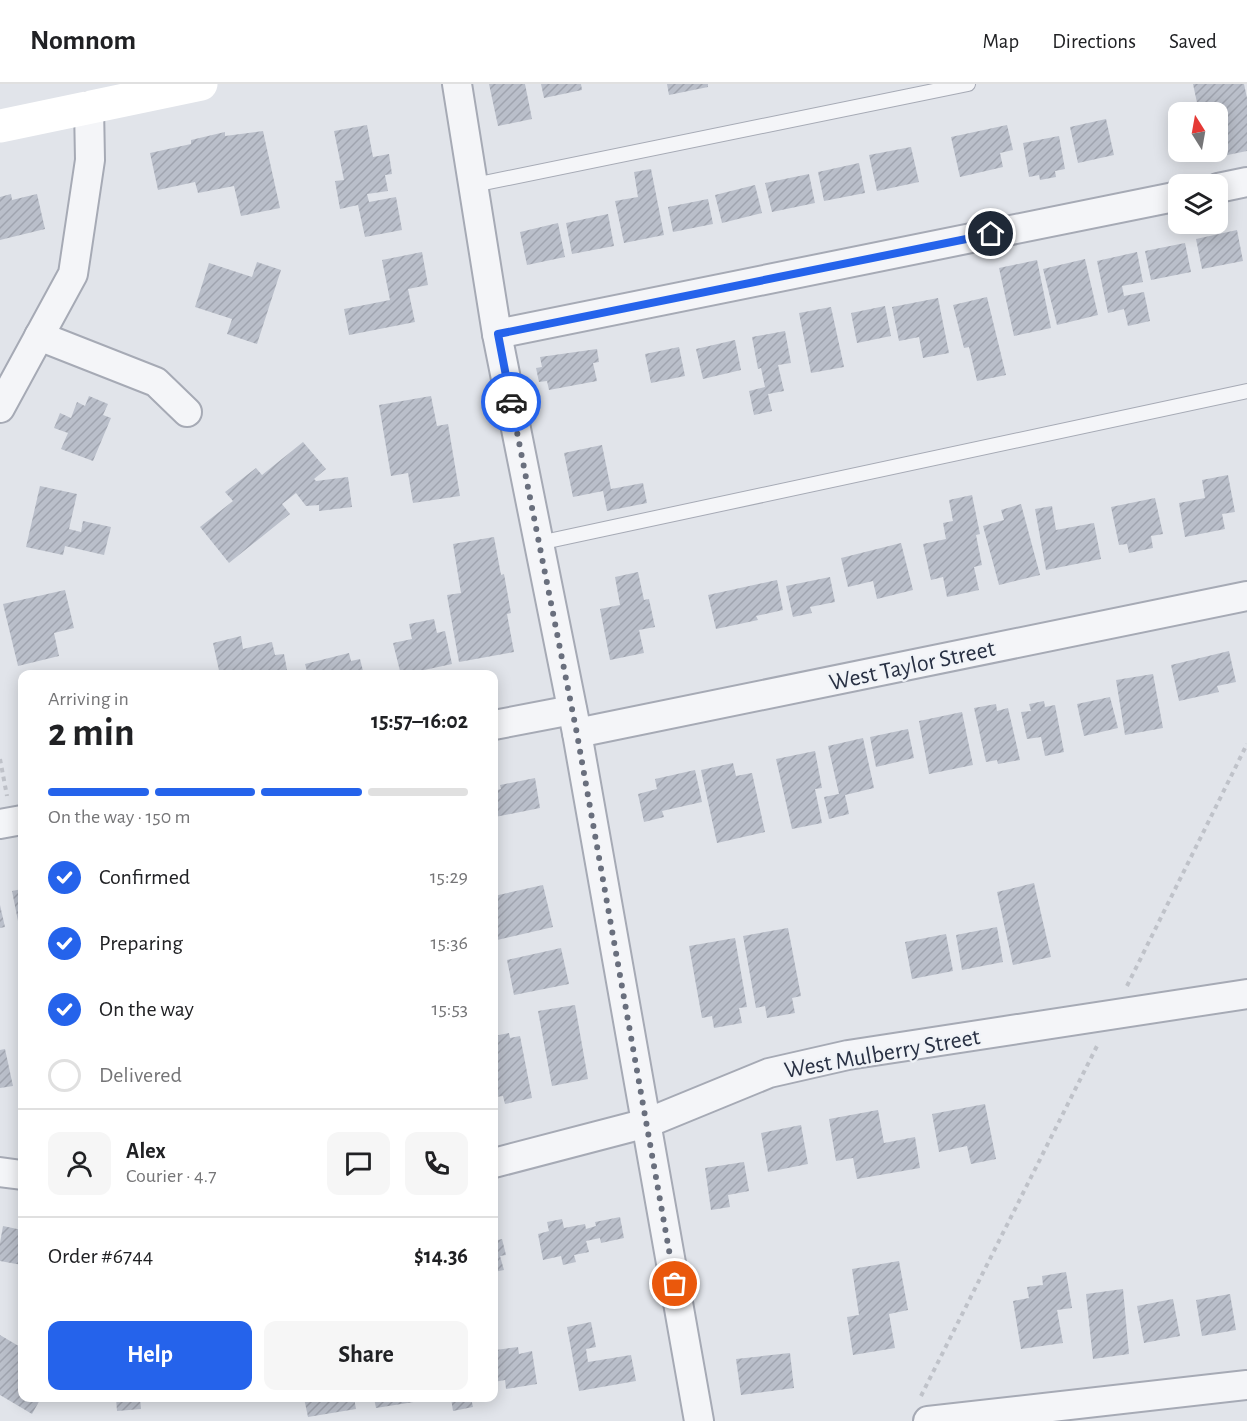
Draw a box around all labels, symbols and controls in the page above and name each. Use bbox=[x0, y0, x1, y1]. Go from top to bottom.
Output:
text: Nomnom bbox=[30, 27, 136, 55]
text: Map bbox=[983, 31, 1019, 52]
text: Directions bbox=[1052, 31, 1136, 52]
text: Saved bbox=[1169, 31, 1217, 52]
north arrow bbox=[1168, 102, 1228, 162]
map controls bbox=[1168, 102, 1228, 234]
button: layers bbox=[1168, 174, 1228, 234]
pin bbox=[965, 208, 1016, 259]
icon: home bbox=[974, 217, 1007, 250]
courier bbox=[481, 372, 541, 432]
icon: car bbox=[495, 386, 528, 419]
street label: West Taylor Street bbox=[827, 637, 998, 695]
text: Arriving in bbox=[48, 689, 129, 709]
text: 15:57–16:02 bbox=[371, 710, 468, 732]
text: 2 min bbox=[48, 714, 135, 753]
text: On the way · 150 m bbox=[48, 807, 191, 827]
icon: check bbox=[48, 861, 81, 894]
text: Confirmed bbox=[99, 866, 190, 888]
text: 15:29 bbox=[430, 867, 468, 887]
icon: check bbox=[48, 927, 81, 960]
text: Preparing bbox=[99, 932, 183, 954]
text: 15:36 bbox=[431, 933, 468, 953]
icon: check bbox=[48, 993, 81, 1026]
text: On the way bbox=[99, 998, 194, 1020]
text: 15:53 bbox=[432, 999, 468, 1019]
street label: West Mulberry Street bbox=[782, 1025, 982, 1083]
text: Delivered bbox=[99, 1064, 182, 1086]
button: person bbox=[48, 1132, 111, 1195]
button: chat bbox=[327, 1132, 390, 1195]
button: phone bbox=[405, 1132, 468, 1195]
text: Alex bbox=[126, 1140, 166, 1162]
text: Courier · 4.7 bbox=[126, 1166, 217, 1186]
text: Order #6744 bbox=[48, 1245, 153, 1267]
text: $14.36 bbox=[414, 1245, 468, 1267]
pin bbox=[649, 1258, 700, 1309]
icon: bag bbox=[658, 1267, 691, 1300]
button: Help bbox=[48, 1321, 252, 1390]
button: Share bbox=[264, 1321, 468, 1390]

